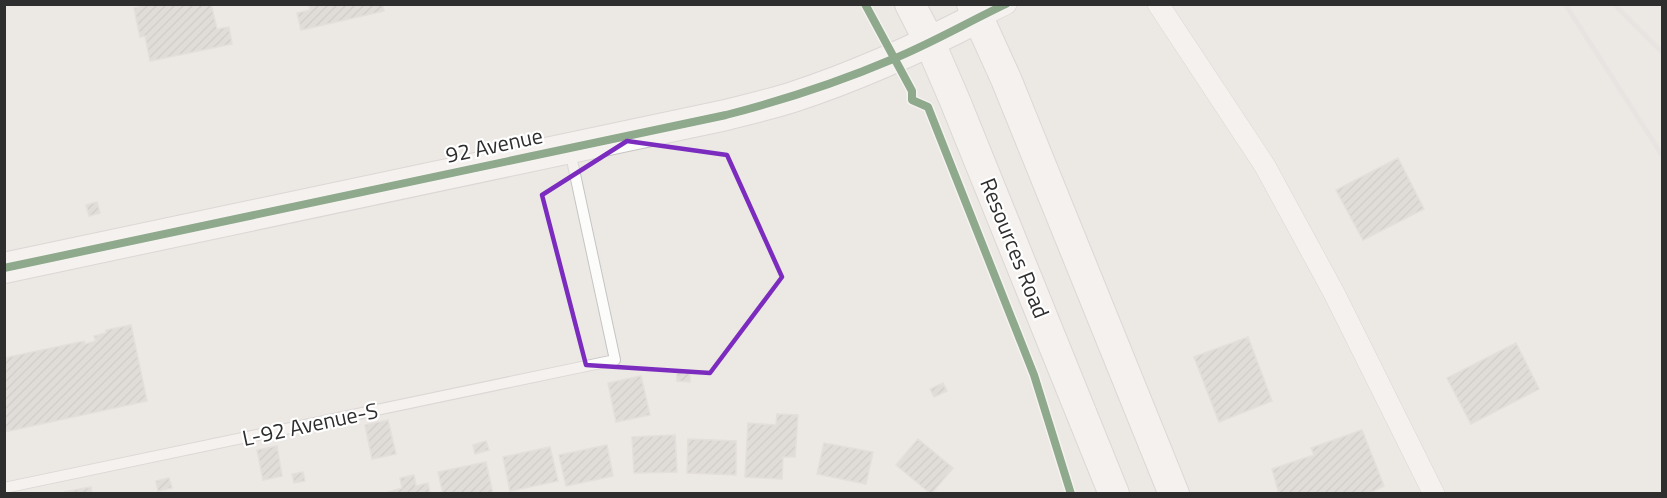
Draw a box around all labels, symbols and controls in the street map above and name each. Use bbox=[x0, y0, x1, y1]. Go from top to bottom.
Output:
street label: 92 Avenue bbox=[442, 118, 546, 172]
street label: Resources Road bbox=[971, 173, 1059, 323]
street label: L-92 Avenue-S bbox=[239, 393, 381, 455]

